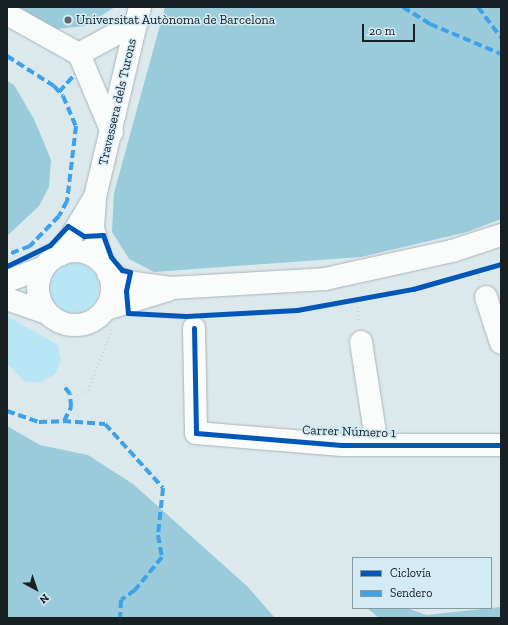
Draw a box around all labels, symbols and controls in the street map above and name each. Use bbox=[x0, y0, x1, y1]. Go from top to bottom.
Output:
place label: Universitat Autònoma de Barcelona bbox=[76, 12, 275, 28]
marker: Universitat Autònoma de Barcelona bbox=[63, 15, 73, 25]
scale bar bbox=[364, 16, 417, 42]
text: 20 m bbox=[369, 24, 395, 38]
street label: Travessera dels Turons bbox=[96, 37, 140, 167]
street label: Carrer Número 1 bbox=[302, 423, 396, 441]
legend bbox=[352, 557, 492, 609]
text: Ciclovía bbox=[390, 566, 431, 580]
north arrow bbox=[16, 569, 56, 609]
text: Sendero bbox=[390, 586, 432, 600]
text: N bbox=[37, 591, 51, 606]

